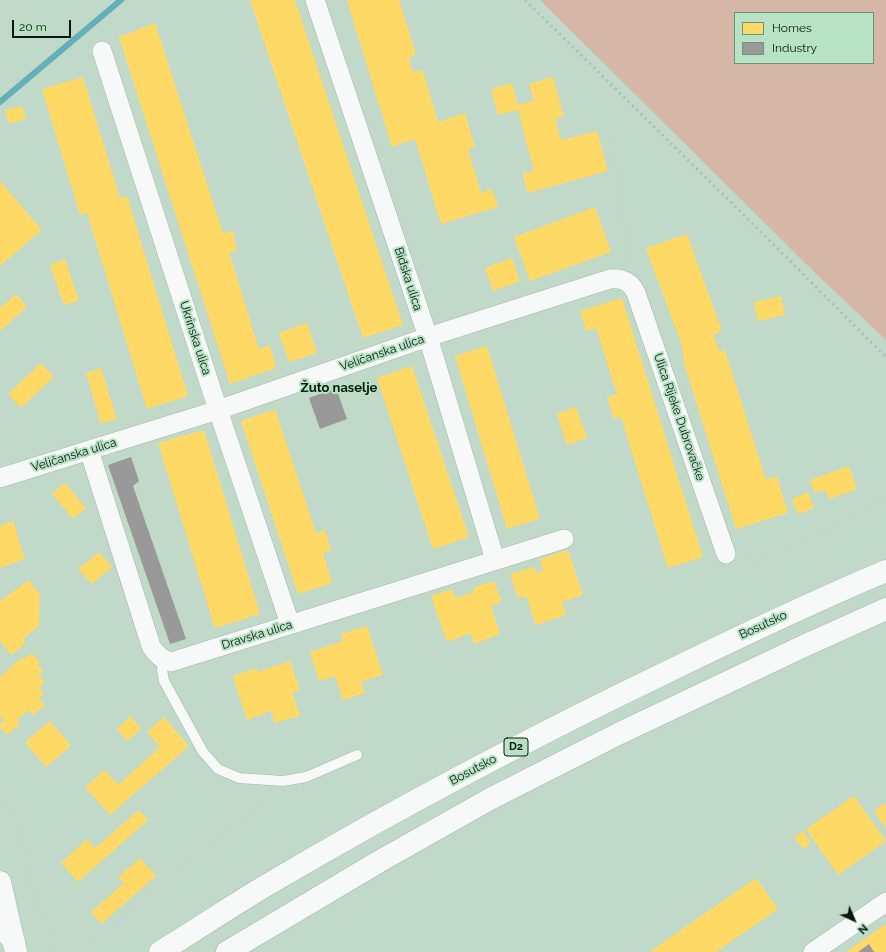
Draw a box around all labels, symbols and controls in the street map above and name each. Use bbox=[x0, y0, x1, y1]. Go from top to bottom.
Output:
scale bar bbox=[14, 12, 73, 38]
legend bbox=[734, 12, 874, 64]
text: 20 m bbox=[19, 20, 47, 34]
text: Homes bbox=[772, 21, 812, 35]
text: Industry bbox=[772, 41, 817, 55]
street label: Biđska ulica bbox=[391, 245, 425, 313]
street label: Ukrinska ulica bbox=[176, 299, 214, 377]
street label: Veličanska ulica bbox=[338, 332, 426, 374]
street label: Ulica Rijeke Dubrovačke bbox=[650, 351, 708, 483]
district label: Žuto naselje bbox=[301, 380, 377, 396]
street label: Veličanska ulica bbox=[30, 435, 118, 475]
street label: Bosutsko bbox=[737, 608, 789, 642]
street label: Dravska ulica bbox=[220, 617, 294, 653]
road number: D2 bbox=[504, 738, 528, 756]
street label: Bosutsko bbox=[447, 752, 499, 788]
north arrow bbox=[834, 900, 874, 940]
text: N bbox=[855, 921, 870, 937]

